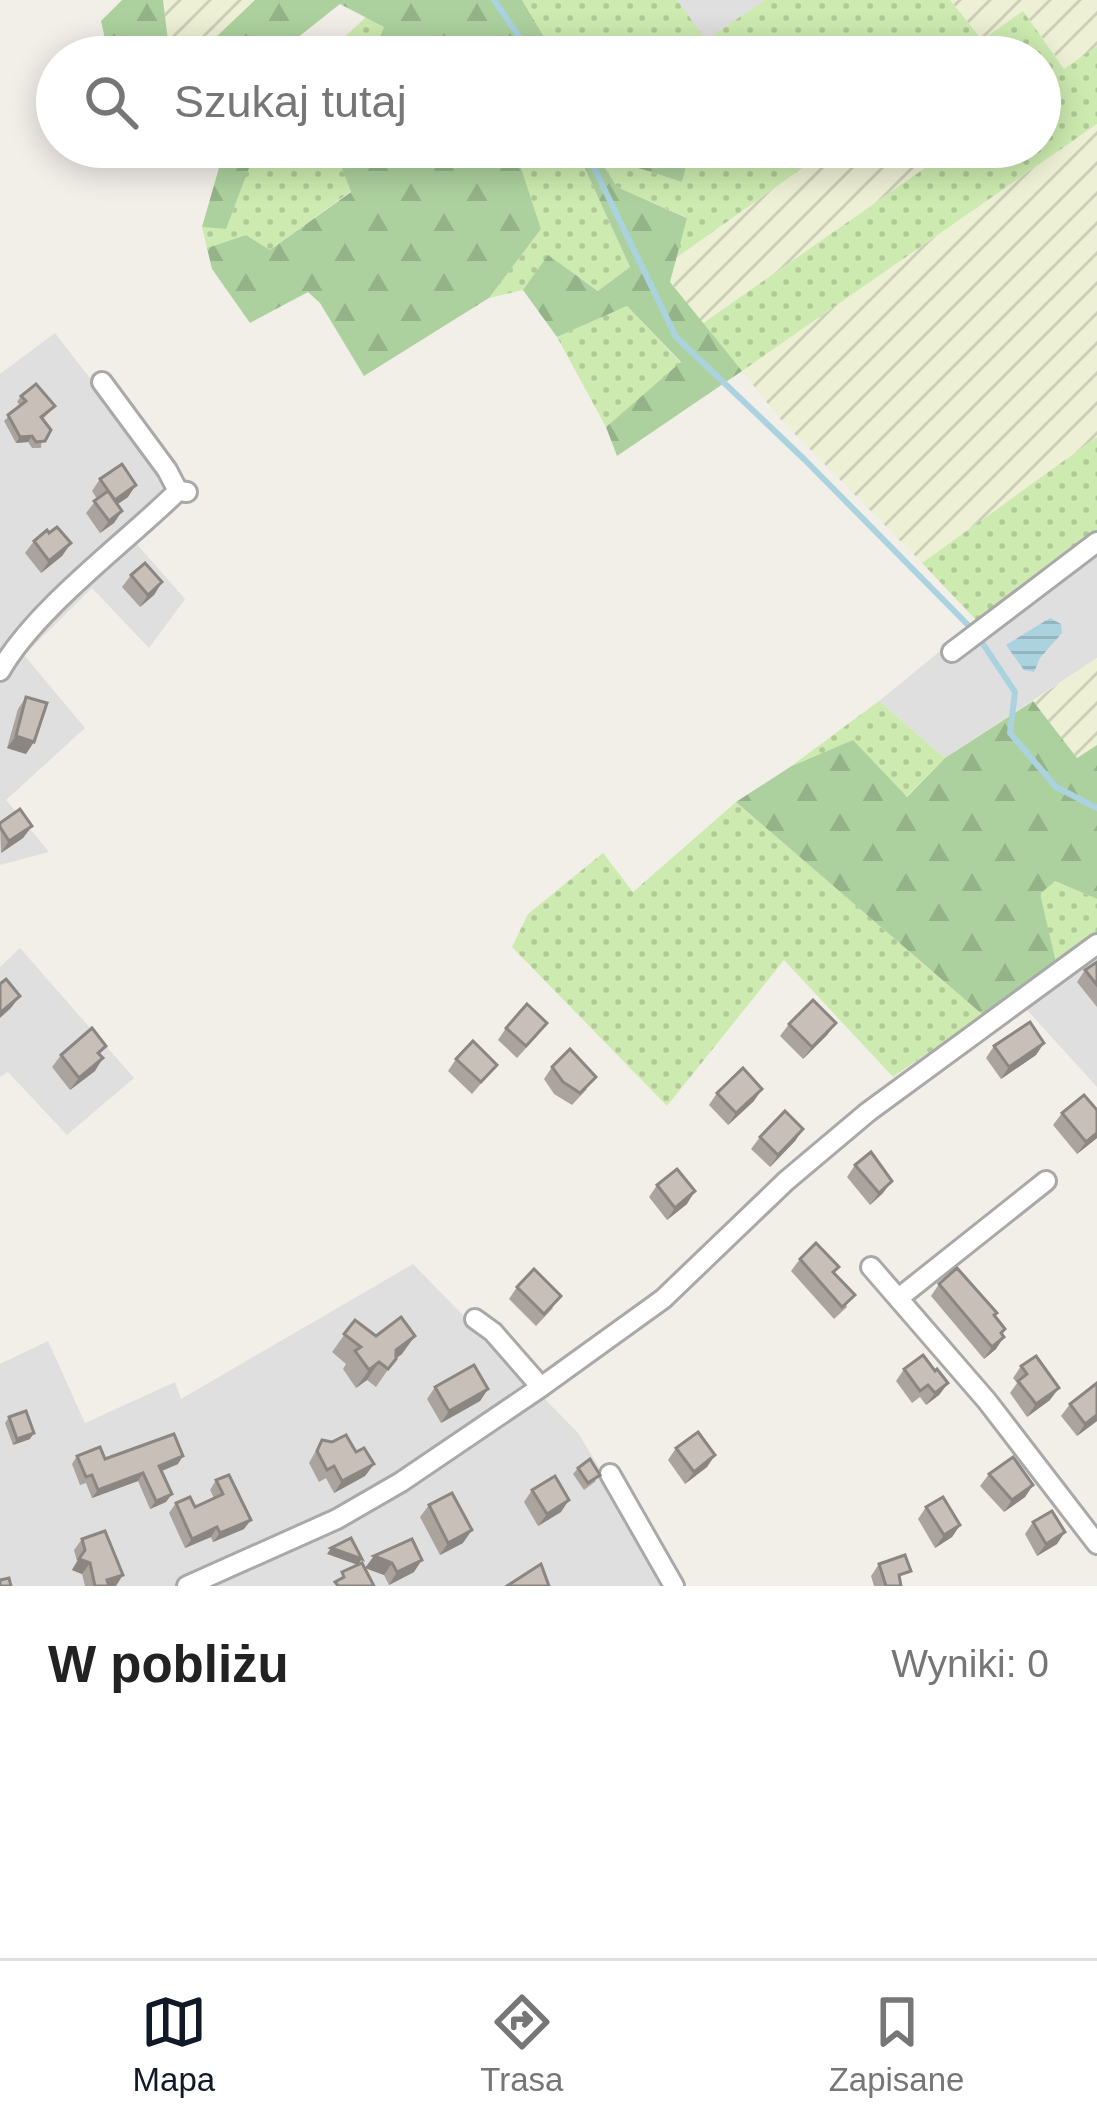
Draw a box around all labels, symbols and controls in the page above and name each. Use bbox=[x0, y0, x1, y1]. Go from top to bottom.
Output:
search box bbox=[36, 36, 1061, 168]
icon: search bbox=[78, 69, 144, 135]
text: Szukaj tutaj bbox=[174, 76, 407, 127]
text: W pobliżu bbox=[48, 1636, 289, 1693]
text: Wyniki: 0 bbox=[891, 1642, 1049, 1685]
tab: Mapa bbox=[133, 1989, 215, 2099]
tab: Trasa bbox=[480, 1989, 563, 2099]
tab: Zapisane bbox=[829, 1989, 964, 2099]

